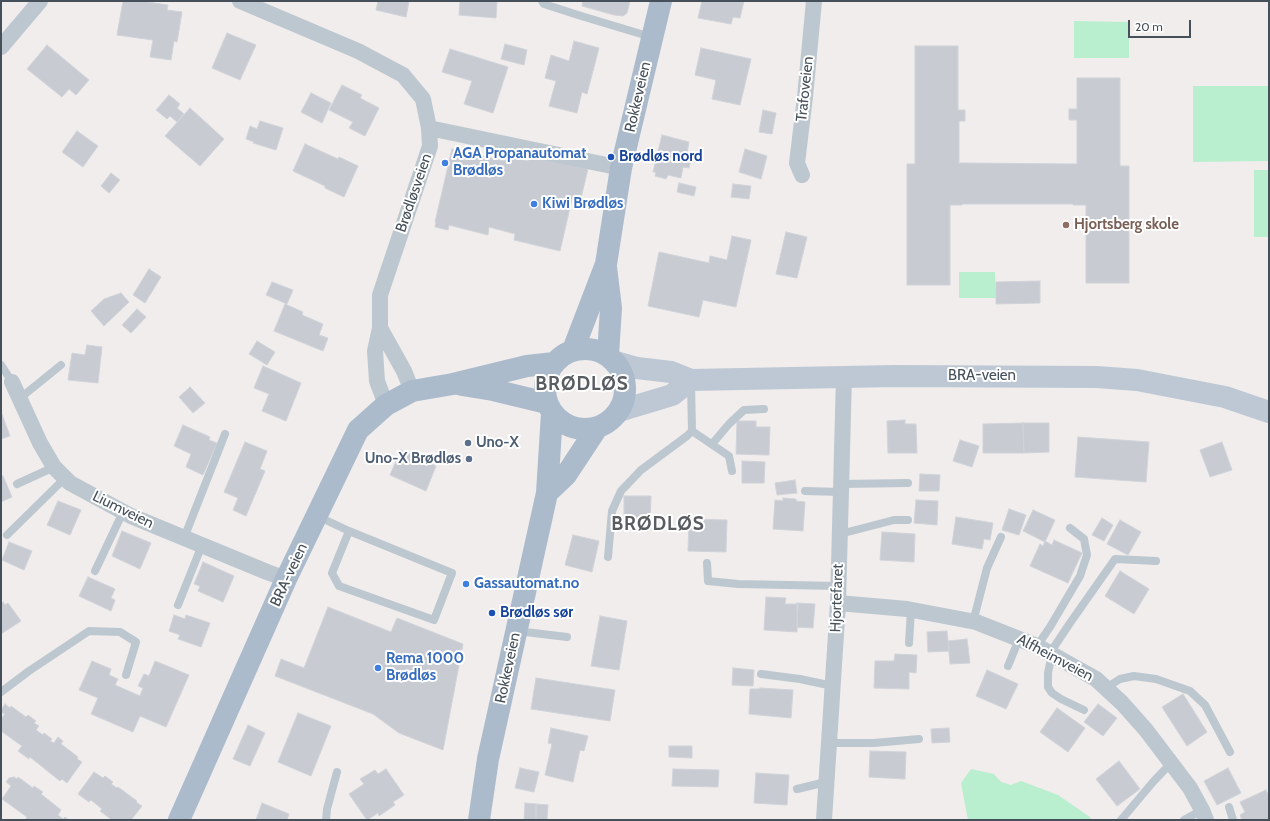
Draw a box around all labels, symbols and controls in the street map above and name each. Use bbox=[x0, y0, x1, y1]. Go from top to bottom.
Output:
scale bar bbox=[1130, 12, 1193, 38]
text: 20 m bbox=[1135, 19, 1163, 34]
street label: Trafoveien bbox=[793, 55, 817, 123]
street label: Rokkeveien bbox=[621, 60, 655, 134]
place label: AGA Propanautomat Brødløs bbox=[453, 145, 586, 180]
place label: Brødløs nord bbox=[619, 148, 703, 166]
street label: Brødløsveien bbox=[392, 151, 436, 235]
marker: Brødløs nord bbox=[606, 152, 616, 162]
marker: AGA Propanautomat Brødløs bbox=[440, 158, 450, 168]
place label: Kiwi Brødløs bbox=[542, 195, 623, 213]
marker: Kiwi Brødløs bbox=[529, 199, 539, 209]
place label: Hjortsberg skole bbox=[1074, 216, 1179, 234]
marker: Hjortsberg skole bbox=[1061, 220, 1071, 230]
street label: BRA-veien bbox=[948, 367, 1016, 385]
district label: BRØDLØS bbox=[535, 373, 629, 395]
place label: Uno-X bbox=[476, 434, 519, 452]
marker: Uno-X bbox=[463, 438, 473, 448]
place label: Uno-X Brødløs bbox=[365, 450, 461, 468]
marker: Uno-X Brødløs bbox=[464, 454, 474, 464]
street label: Liumveien bbox=[90, 488, 156, 532]
district label: BRØDLØS bbox=[611, 513, 705, 535]
street label: BRA-veien bbox=[267, 540, 311, 610]
street label: Hjortefaret bbox=[827, 563, 847, 633]
place label: Gassautomat.no bbox=[474, 575, 579, 593]
marker: Gassautomat.no bbox=[461, 579, 471, 589]
place label: Brødløs sør bbox=[500, 604, 573, 622]
marker: Brødløs sør bbox=[487, 608, 497, 618]
street label: Alfheimveien bbox=[1014, 630, 1096, 686]
street label: Rokkeveien bbox=[492, 631, 524, 705]
place label: Rema 1000 Brødløs bbox=[386, 650, 464, 685]
marker: Rema 1000 Brødløs bbox=[373, 663, 383, 673]

